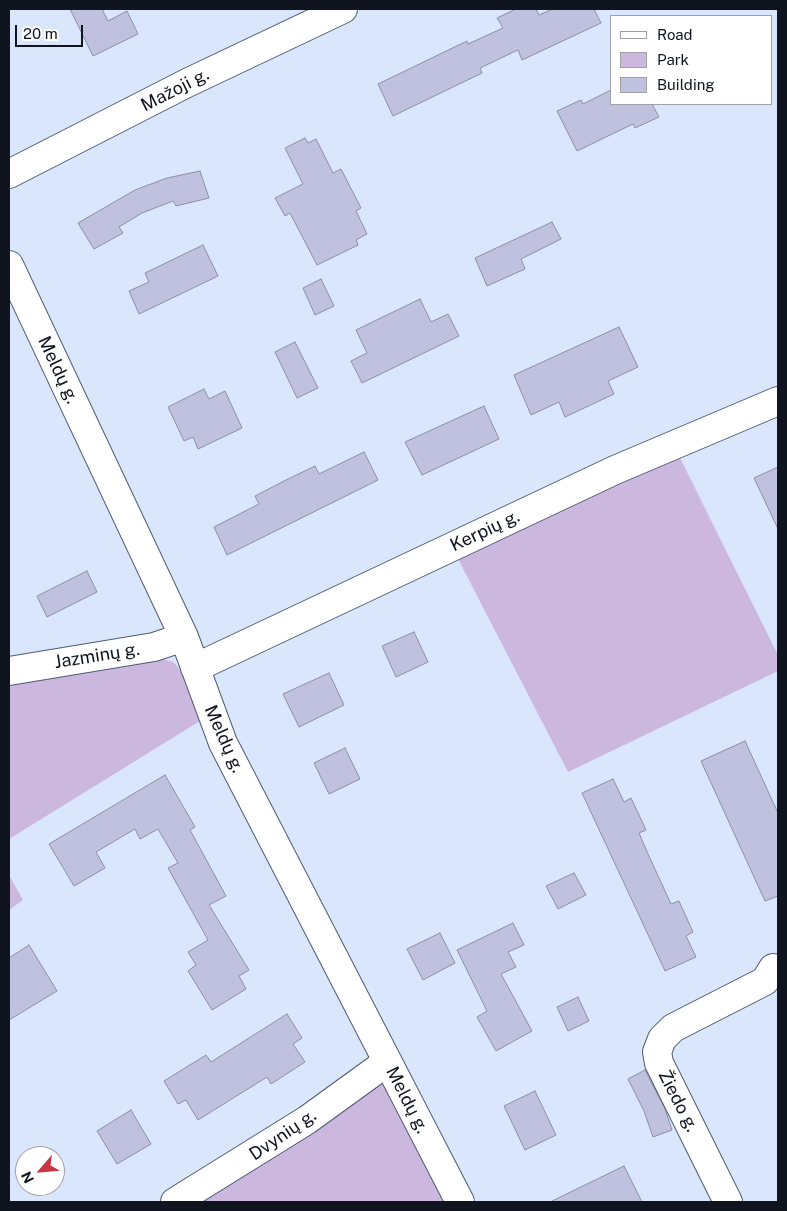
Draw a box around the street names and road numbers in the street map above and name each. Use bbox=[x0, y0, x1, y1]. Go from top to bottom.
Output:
street label: Mažoji g. bbox=[137, 64, 213, 116]
street label: Meldų g. bbox=[33, 333, 83, 407]
street label: Kerpių g. bbox=[447, 506, 523, 556]
street label: Jazminų g. bbox=[53, 639, 141, 673]
street label: Meldų g. bbox=[200, 702, 248, 776]
street label: Meldų g. bbox=[381, 1063, 433, 1137]
street label: Žiedo g. bbox=[653, 1067, 703, 1135]
street label: Dvynių g. bbox=[245, 1105, 321, 1165]

